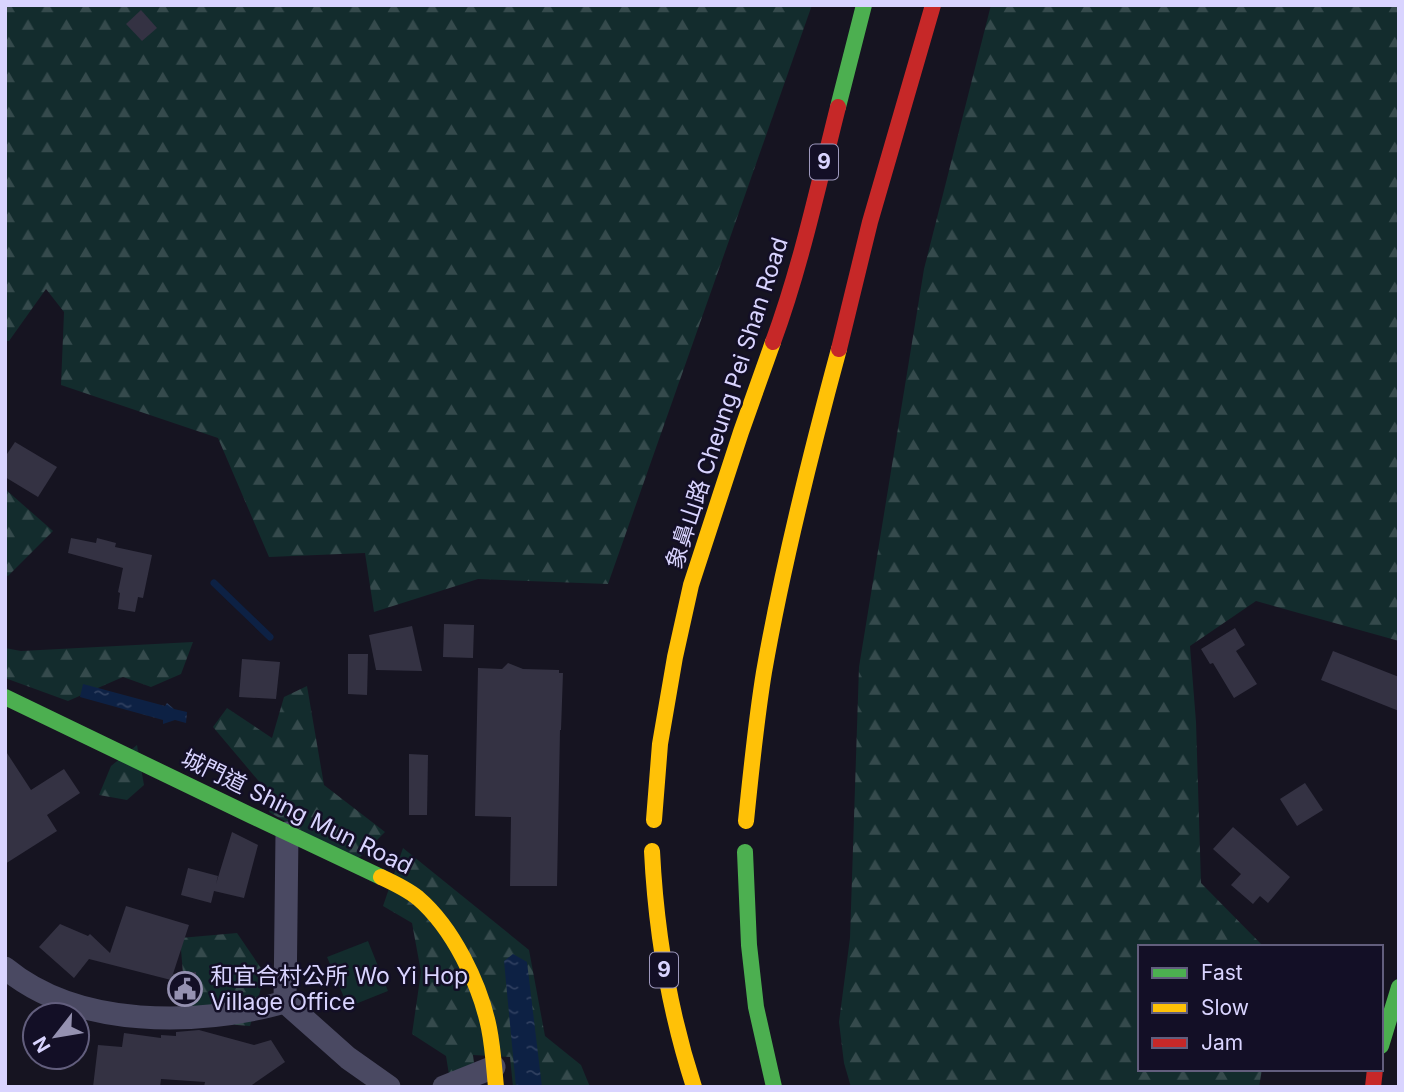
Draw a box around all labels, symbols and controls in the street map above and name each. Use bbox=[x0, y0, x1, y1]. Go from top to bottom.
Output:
road number: 9 bbox=[810, 144, 838, 180]
street label: 象鼻山路 Cheung Pei Shan Road bbox=[660, 234, 794, 572]
street label: 城門道 Shing Mun Road bbox=[177, 744, 417, 880]
legend bbox=[1138, 945, 1383, 1071]
road number: 9 bbox=[650, 953, 678, 988]
text: Fast bbox=[1201, 960, 1243, 985]
place label: 和宜合村公所 Wo Yi Hop Village Office bbox=[210, 962, 468, 1016]
public building icon: 和宜合村公所 Wo Yi Hop Village Office bbox=[166, 970, 204, 1008]
text: Slow bbox=[1201, 995, 1249, 1020]
north arrow bbox=[21, 1001, 91, 1071]
text: Jam bbox=[1201, 1030, 1243, 1055]
text: N bbox=[28, 1032, 55, 1057]

